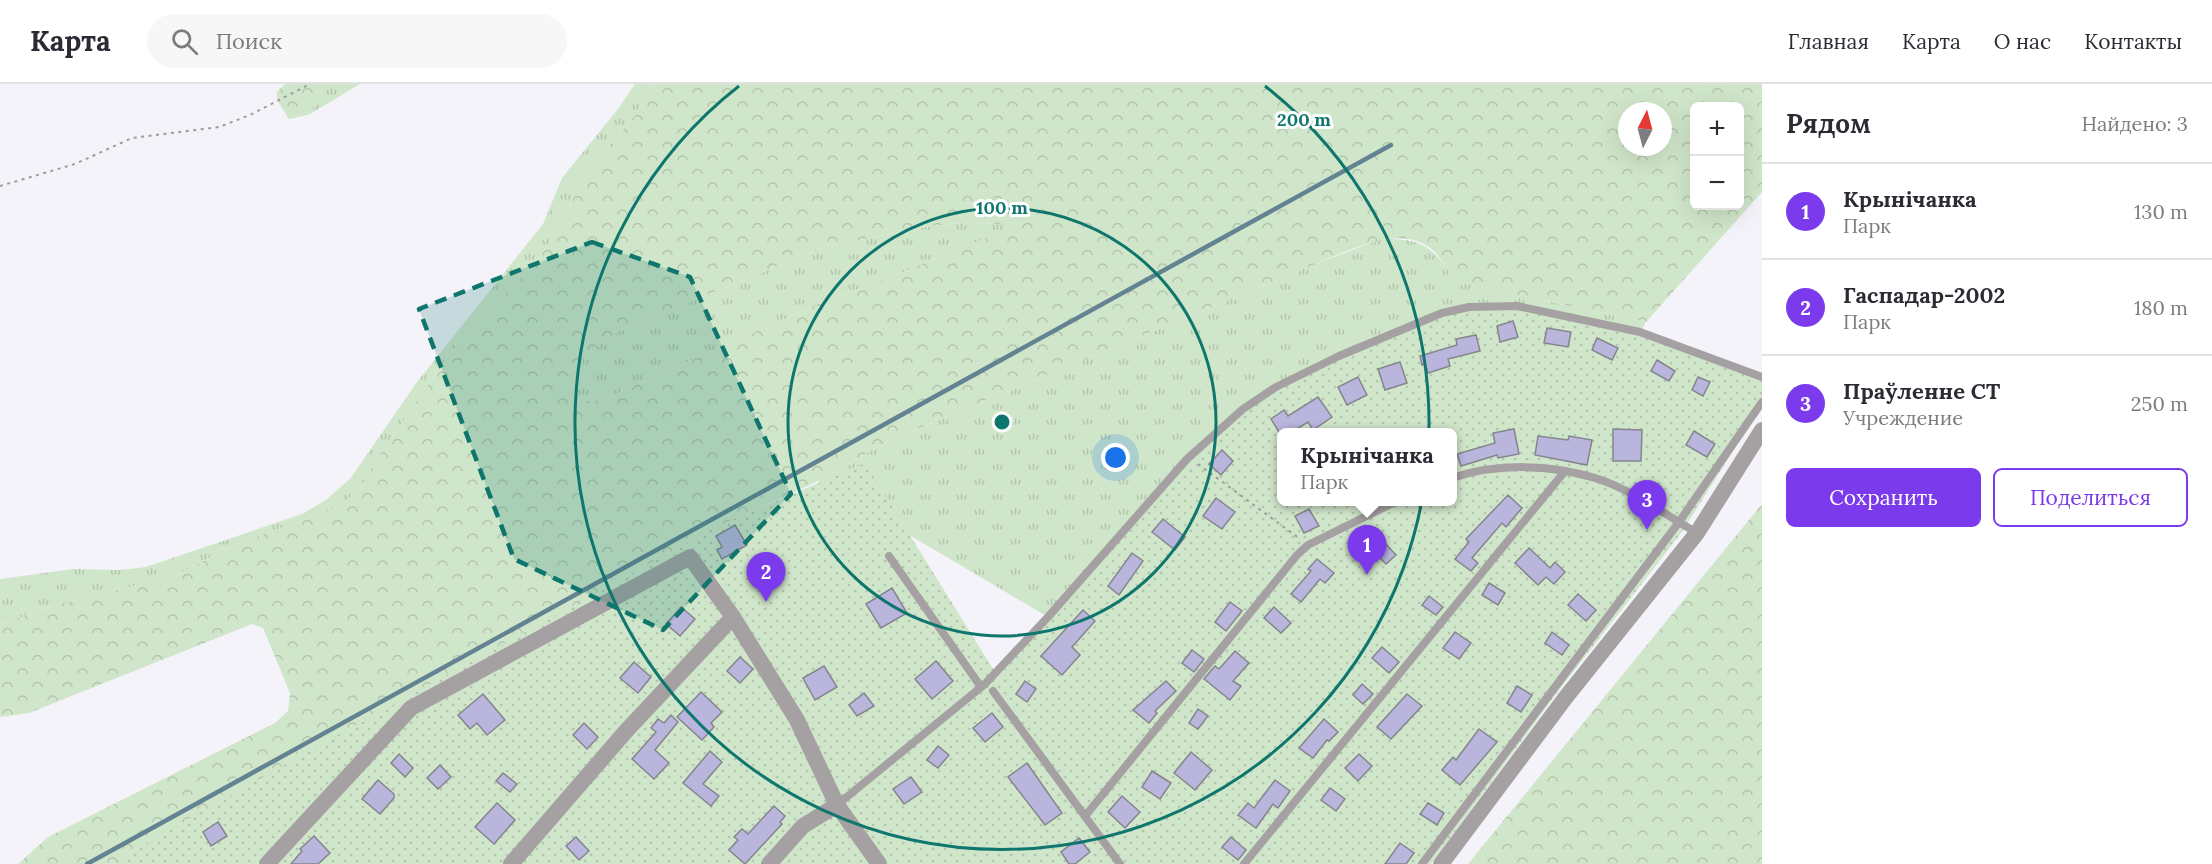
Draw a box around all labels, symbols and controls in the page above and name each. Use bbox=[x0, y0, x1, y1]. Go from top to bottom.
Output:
search box bbox=[147, 14, 567, 68]
text: Карта bbox=[30, 23, 111, 59]
icon: search bbox=[168, 25, 201, 58]
text: Поиск bbox=[216, 27, 282, 55]
text: Главная bbox=[1788, 28, 1869, 55]
text: Карта bbox=[1902, 28, 1961, 55]
text: О нас bbox=[1994, 28, 2051, 55]
text: Контакты bbox=[2084, 28, 2182, 55]
north arrow bbox=[1618, 102, 1672, 156]
map controls bbox=[1690, 102, 1744, 210]
button: + bbox=[1690, 102, 1744, 156]
text: Рядом bbox=[1786, 107, 1871, 140]
text: 200 m bbox=[1277, 108, 1331, 131]
text: Найдено: 3 bbox=[2082, 111, 2188, 136]
button: − bbox=[1690, 156, 1744, 210]
text: Крынічанка bbox=[1843, 185, 1976, 213]
text: 100 m bbox=[976, 196, 1028, 219]
text: 1 bbox=[1801, 199, 1810, 224]
text: 130 m bbox=[2134, 199, 2188, 224]
text: Парк bbox=[1843, 213, 1891, 238]
text: Гаспадар-2002 bbox=[1843, 281, 2005, 309]
text: 2 bbox=[1800, 295, 1811, 320]
text: 180 m bbox=[2134, 295, 2188, 320]
text: Парк bbox=[1843, 309, 1891, 334]
text: Праўленне СТ bbox=[1843, 377, 2000, 405]
text: 3 bbox=[1800, 391, 1811, 416]
text: 250 m bbox=[2131, 391, 2188, 416]
text: Учреждение bbox=[1843, 405, 1963, 430]
centre of rings bbox=[992, 412, 1012, 432]
popup bbox=[1277, 428, 1457, 506]
text: Крынічанка bbox=[1300, 441, 1434, 469]
your location bbox=[1101, 443, 1130, 472]
button: Сохранить bbox=[1786, 468, 1981, 527]
button: Поделиться bbox=[1993, 468, 2188, 527]
text: Парк bbox=[1300, 469, 1348, 494]
pin: 3 bbox=[1628, 480, 1666, 530]
pin: 1 bbox=[1348, 526, 1386, 575]
pin: 2 bbox=[746, 552, 786, 602]

